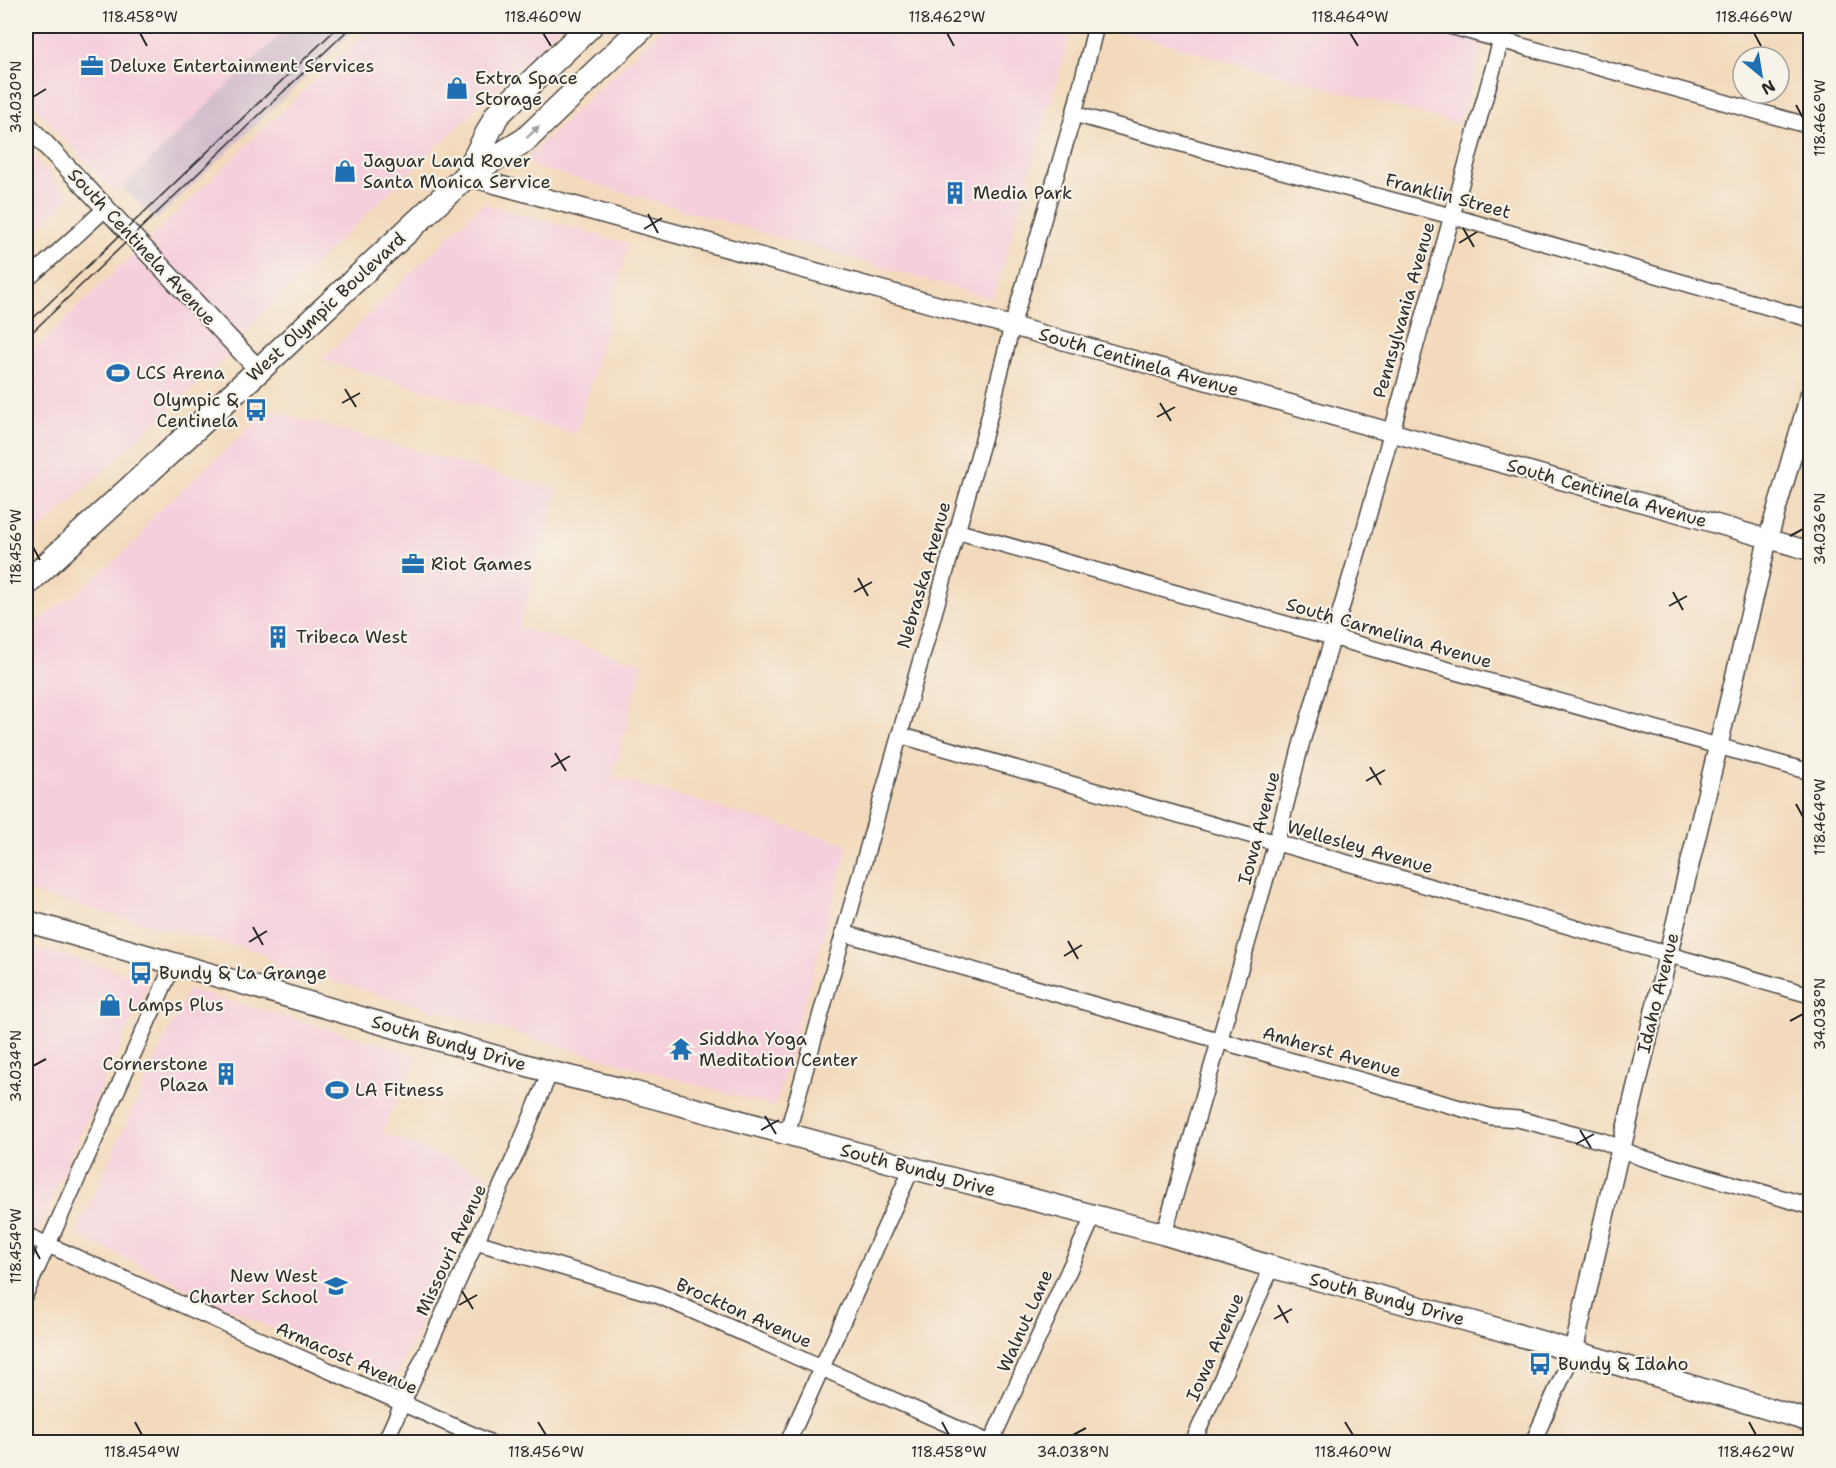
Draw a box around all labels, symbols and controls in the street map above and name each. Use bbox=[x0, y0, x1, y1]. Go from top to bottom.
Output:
text: 118.458°W bbox=[102, 7, 178, 27]
text: 118.460°W bbox=[504, 7, 582, 27]
text: 118.462°W bbox=[909, 7, 985, 27]
text: 118.464°W bbox=[1311, 7, 1389, 27]
text: 118.466°W bbox=[1715, 7, 1793, 27]
north arrow bbox=[1731, 45, 1791, 105]
office icon: Deluxe Entertainment Services bbox=[79, 53, 105, 79]
place label: Deluxe Entertainment Services bbox=[110, 54, 374, 78]
text: 34.030°N bbox=[6, 61, 26, 133]
place label: Extra Space Storage bbox=[475, 66, 578, 111]
shop icon: Extra Space Storage bbox=[444, 75, 470, 101]
text: N bbox=[1758, 75, 1779, 100]
text: 118.466°W bbox=[1810, 79, 1830, 157]
one-way arrow bbox=[525, 126, 539, 140]
place label: Jaguar Land Rover Santa Monica Service bbox=[363, 149, 551, 194]
shop icon: Jaguar Land Rover Santa Monica Service bbox=[332, 158, 358, 184]
street label: South Centinela Avenue bbox=[63, 163, 221, 331]
street label: Franklin Street bbox=[1383, 168, 1514, 224]
building icon: Media Park bbox=[942, 180, 968, 206]
place label: Media Park bbox=[973, 181, 1072, 205]
street label: Pennsylvania Avenue bbox=[1367, 219, 1441, 401]
street label: West Olympic Boulevard bbox=[241, 227, 411, 387]
street label: South Centinela Avenue bbox=[1036, 322, 1242, 402]
sports icon: LCS Arena bbox=[105, 360, 131, 386]
place label: LCS Arena bbox=[136, 361, 225, 385]
place label: Olympic & Centinela bbox=[153, 388, 239, 433]
bus stop icon: Olympic & Centinela bbox=[243, 397, 269, 423]
street label: South Centinela Avenue bbox=[1504, 453, 1710, 533]
text: 34.036°N bbox=[1810, 493, 1830, 565]
street label: Nebraska Avenue bbox=[892, 499, 956, 651]
text: 118.456°W bbox=[6, 509, 26, 585]
office icon: Riot Games bbox=[400, 551, 426, 577]
place label: Riot Games bbox=[431, 552, 532, 576]
street label: South Carmelina Avenue bbox=[1283, 592, 1495, 674]
building icon: Tribeca West bbox=[265, 624, 291, 650]
place label: Tribeca West bbox=[296, 625, 408, 649]
street label: Iowa Avenue bbox=[1232, 769, 1286, 887]
text: 118.464°W bbox=[1810, 778, 1830, 856]
street label: Wellesley Avenue bbox=[1284, 815, 1436, 879]
street label: Idaho Avenue bbox=[1631, 930, 1685, 1056]
bus stop icon: Bundy & La Grange bbox=[128, 960, 154, 986]
place label: Bundy & La Grange bbox=[159, 961, 327, 985]
text: 34.038°N bbox=[1810, 978, 1830, 1050]
shop icon: Lamps Plus bbox=[97, 992, 123, 1018]
place label: Lamps Plus bbox=[128, 993, 224, 1017]
street label: South Bundy Drive bbox=[369, 1009, 529, 1077]
street label: Amherst Avenue bbox=[1260, 1021, 1404, 1083]
place label: Siddha Yoga Meditation Center bbox=[699, 1027, 858, 1072]
text: 34.034°N bbox=[6, 1030, 26, 1102]
temple icon: Siddha Yoga Meditation Center bbox=[668, 1036, 694, 1062]
place label: Cornerstone Plaza bbox=[102, 1052, 208, 1097]
building icon: Cornerstone Plaza bbox=[213, 1061, 239, 1087]
sports icon: LA Fitness bbox=[324, 1077, 350, 1103]
place label: LA Fitness bbox=[355, 1078, 444, 1102]
street label: South Bundy Drive bbox=[838, 1138, 998, 1202]
street label: Missouri Avenue bbox=[410, 1180, 492, 1320]
text: 118.454°W bbox=[6, 1208, 26, 1284]
place label: New West Charter School bbox=[189, 1264, 319, 1309]
street label: Walnut Lane bbox=[992, 1266, 1058, 1376]
street label: South Bundy Drive bbox=[1307, 1267, 1467, 1331]
street label: Brockton Avenue bbox=[672, 1272, 816, 1354]
school or university icon: New West Charter School bbox=[323, 1273, 349, 1299]
street label: Iowa Avenue bbox=[1180, 1289, 1250, 1405]
street label: Armacost Avenue bbox=[272, 1316, 422, 1400]
bus stop icon: Bundy & Idaho bbox=[1527, 1351, 1553, 1377]
place label: Bundy & Idaho bbox=[1558, 1352, 1688, 1376]
text: 118.454°W bbox=[104, 1442, 180, 1462]
text: 118.456°W bbox=[508, 1442, 584, 1462]
text: 118.458°W bbox=[911, 1442, 987, 1462]
text: 34.038°N bbox=[1037, 1442, 1109, 1462]
text: 118.460°W bbox=[1314, 1442, 1392, 1462]
text: 118.462°W bbox=[1718, 1442, 1794, 1462]

